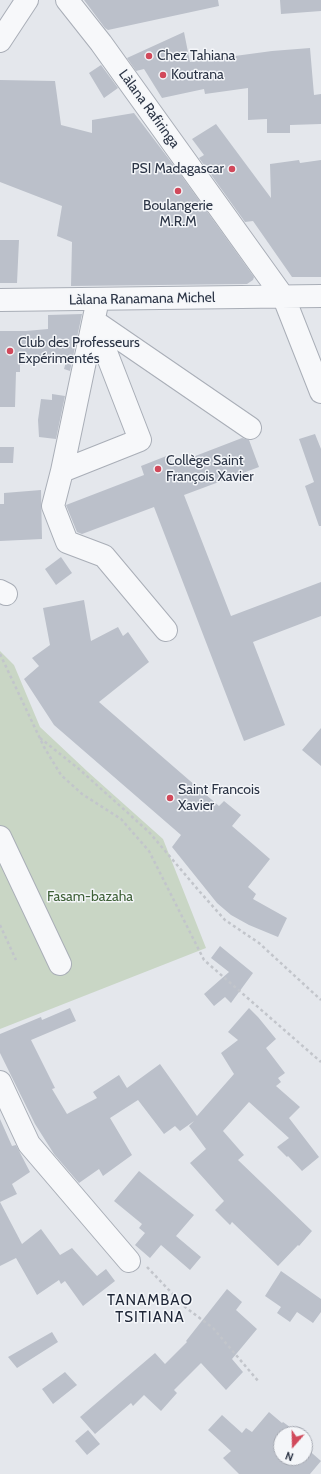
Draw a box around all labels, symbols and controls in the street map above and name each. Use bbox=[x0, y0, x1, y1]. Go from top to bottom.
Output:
place label: Chez Tahiana bbox=[157, 48, 235, 64]
marker: Chez Tahiana bbox=[144, 51, 154, 61]
street label: Làlana Rafiringa bbox=[115, 66, 183, 152]
place label: Koutrana bbox=[171, 67, 224, 83]
marker: Koutrana bbox=[158, 70, 168, 80]
place label: PSI Madagascar bbox=[132, 161, 224, 177]
marker: PSI Madagascar bbox=[227, 164, 237, 174]
marker: Boulangerie M.R.M bbox=[173, 186, 183, 196]
place label: Boulangerie M.R.M bbox=[143, 198, 213, 230]
street label: Làlana Ranamana Michel bbox=[69, 289, 215, 309]
place label: Club des Professeurs Expérimentés bbox=[18, 335, 140, 368]
marker: Club des Professeurs Expérimentés bbox=[5, 346, 15, 356]
place label: Collège Saint François Xavier bbox=[166, 453, 254, 486]
marker: Collège Saint François Xavier bbox=[153, 464, 163, 474]
place label: Saint Francois Xavier bbox=[178, 782, 260, 814]
marker: Saint Francois Xavier bbox=[165, 793, 175, 803]
park label: Fasam-bazaha bbox=[47, 889, 133, 905]
district label: TANAMBAO TSITIANA bbox=[107, 1292, 193, 1327]
north arrow bbox=[273, 1426, 313, 1466]
text: N bbox=[283, 1448, 295, 1464]

